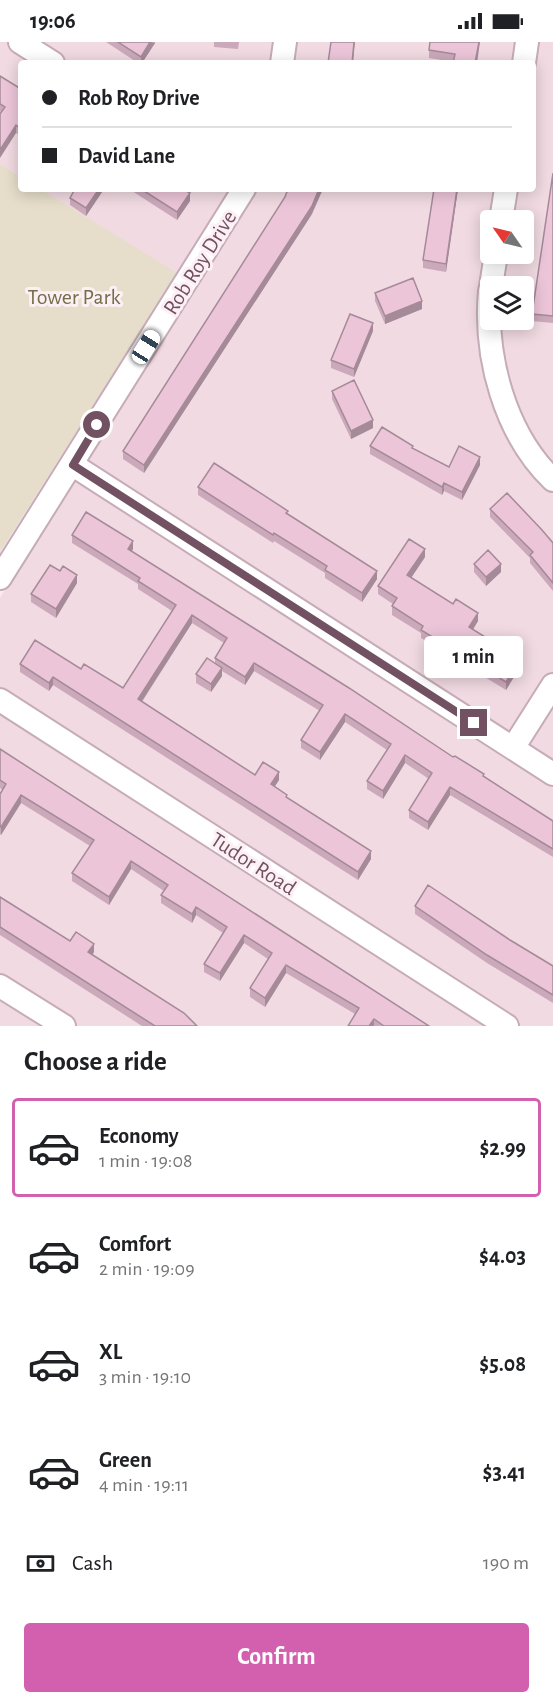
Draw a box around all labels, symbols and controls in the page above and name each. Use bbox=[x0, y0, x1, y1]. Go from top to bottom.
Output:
text: 19:06 bbox=[30, 10, 76, 32]
text: Rob Roy Drive bbox=[78, 87, 200, 109]
text: David Lane bbox=[78, 145, 175, 167]
street label: Rob Roy Drive bbox=[159, 207, 240, 318]
north arrow bbox=[480, 210, 534, 264]
map controls bbox=[480, 210, 534, 330]
button: layers bbox=[480, 276, 534, 330]
park label: Tower Park bbox=[27, 286, 121, 308]
car bbox=[129, 327, 163, 367]
route start bbox=[83, 411, 110, 438]
callout: 1 min bbox=[424, 636, 524, 678]
text: 1 min bbox=[452, 647, 495, 667]
route end bbox=[460, 709, 487, 736]
street label: Tudor Road bbox=[207, 828, 300, 899]
text: Choose a ride bbox=[24, 1048, 167, 1075]
icon: car bbox=[27, 1121, 81, 1175]
text: Economy bbox=[99, 1125, 179, 1147]
text: $2.99 bbox=[479, 1137, 526, 1159]
text: 1 min · 19:08 bbox=[99, 1151, 192, 1171]
icon: car bbox=[27, 1229, 81, 1283]
text: Comfort bbox=[99, 1233, 171, 1255]
text: $4.03 bbox=[479, 1245, 526, 1267]
text: 2 min · 19:09 bbox=[99, 1259, 195, 1279]
icon: car bbox=[27, 1337, 81, 1391]
text: XL bbox=[99, 1341, 122, 1363]
text: $5.08 bbox=[479, 1353, 526, 1375]
text: 3 min · 19:10 bbox=[99, 1367, 191, 1387]
icon: car bbox=[27, 1445, 81, 1499]
text: Green bbox=[99, 1449, 152, 1471]
text: $3.41 bbox=[483, 1461, 526, 1483]
text: 4 min · 19:11 bbox=[99, 1475, 189, 1495]
icon: cash bbox=[24, 1547, 57, 1580]
text: Cash bbox=[72, 1552, 113, 1574]
text: 190 m bbox=[483, 1553, 529, 1573]
button: Confirm bbox=[24, 1623, 529, 1692]

